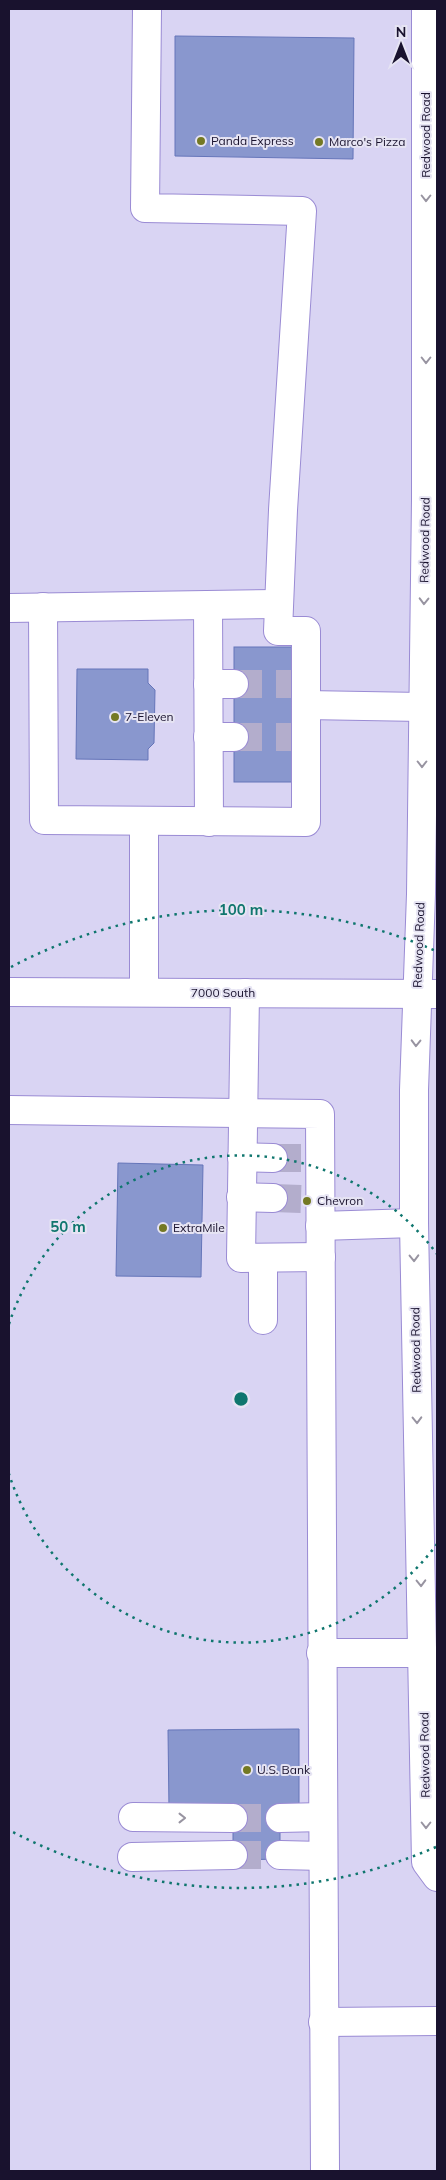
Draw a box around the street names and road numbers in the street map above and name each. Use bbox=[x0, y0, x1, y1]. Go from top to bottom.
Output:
street label: Redwood Road bbox=[418, 92, 433, 178]
street label: Redwood Road bbox=[416, 497, 433, 583]
street label: Redwood Road bbox=[410, 902, 427, 988]
street label: 7000 South bbox=[191, 985, 255, 1000]
street label: Redwood Road bbox=[407, 1307, 424, 1393]
street label: Redwood Road bbox=[416, 1712, 433, 1798]

